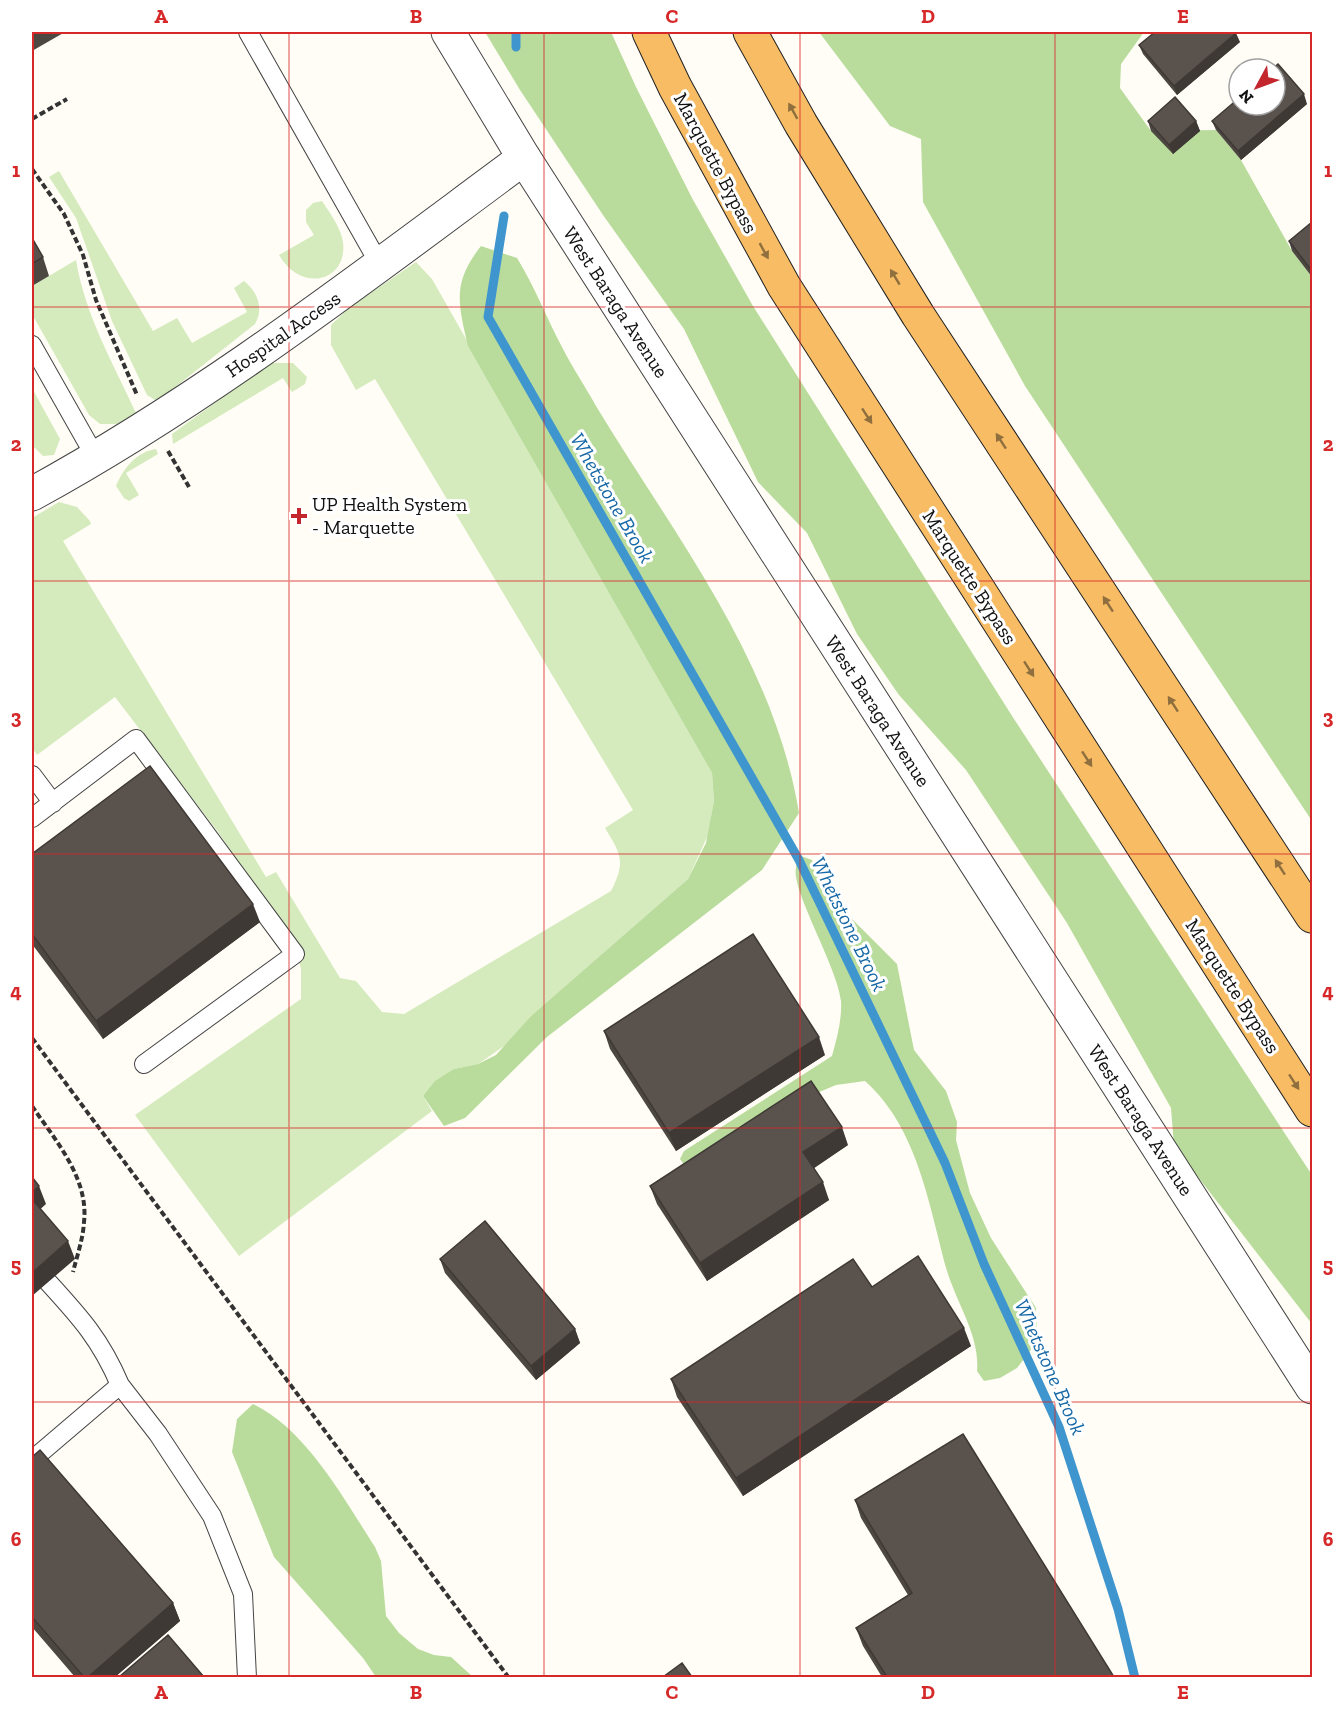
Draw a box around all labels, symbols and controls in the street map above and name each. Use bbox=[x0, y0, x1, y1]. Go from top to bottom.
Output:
text: A bbox=[154, 4, 168, 28]
text: B bbox=[410, 4, 422, 28]
text: C bbox=[666, 4, 679, 28]
text: D bbox=[921, 4, 935, 28]
text: E bbox=[1177, 4, 1189, 28]
north arrow bbox=[1227, 57, 1287, 117]
text: N bbox=[1235, 86, 1257, 107]
street label: Marquette Bypass bbox=[669, 89, 763, 237]
one-way arrow bbox=[788, 102, 798, 119]
text: 1 bbox=[12, 158, 20, 182]
text: 1 bbox=[1324, 158, 1332, 182]
street label: West Baraga Avenue bbox=[558, 222, 674, 382]
one-way arrow bbox=[759, 243, 769, 260]
one-way arrow bbox=[890, 269, 901, 285]
street label: Hospital Access bbox=[221, 286, 345, 382]
one-way arrow bbox=[861, 408, 872, 425]
water label: Whetstone Brook bbox=[565, 428, 660, 567]
text: 2 bbox=[11, 432, 22, 456]
text: 2 bbox=[1323, 432, 1334, 456]
one-way arrow bbox=[995, 433, 1007, 449]
place label: UP Health System - Marquette bbox=[312, 492, 468, 539]
street label: Marquette Bypass bbox=[917, 505, 1023, 649]
marker: UP Health System - Marquette bbox=[290, 507, 308, 525]
one-way arrow bbox=[1103, 596, 1114, 612]
street label: West Baraga Avenue bbox=[820, 631, 936, 791]
one-way arrow bbox=[1023, 661, 1034, 677]
one-way arrow bbox=[1168, 695, 1179, 712]
text: 3 bbox=[11, 705, 22, 729]
text: 3 bbox=[1323, 705, 1334, 729]
one-way arrow bbox=[1081, 751, 1092, 767]
water label: Whetstone Brook bbox=[806, 853, 893, 995]
one-way arrow bbox=[1275, 859, 1286, 875]
street label: Marquette Bypass bbox=[1180, 914, 1286, 1058]
text: 4 bbox=[10, 979, 22, 1003]
text: 4 bbox=[1322, 979, 1334, 1003]
street label: West Baraga Avenue bbox=[1083, 1040, 1199, 1200]
one-way arrow bbox=[1289, 1074, 1300, 1090]
text: 5 bbox=[11, 1253, 21, 1277]
text: 5 bbox=[1323, 1253, 1333, 1277]
water label: Whetstone Brook bbox=[1009, 1295, 1092, 1439]
text: 6 bbox=[11, 1527, 22, 1551]
text: 6 bbox=[1323, 1527, 1334, 1551]
text: A bbox=[154, 1680, 168, 1704]
text: B bbox=[410, 1680, 422, 1704]
text: C bbox=[666, 1680, 679, 1704]
text: D bbox=[921, 1680, 935, 1704]
text: E bbox=[1177, 1680, 1189, 1704]

